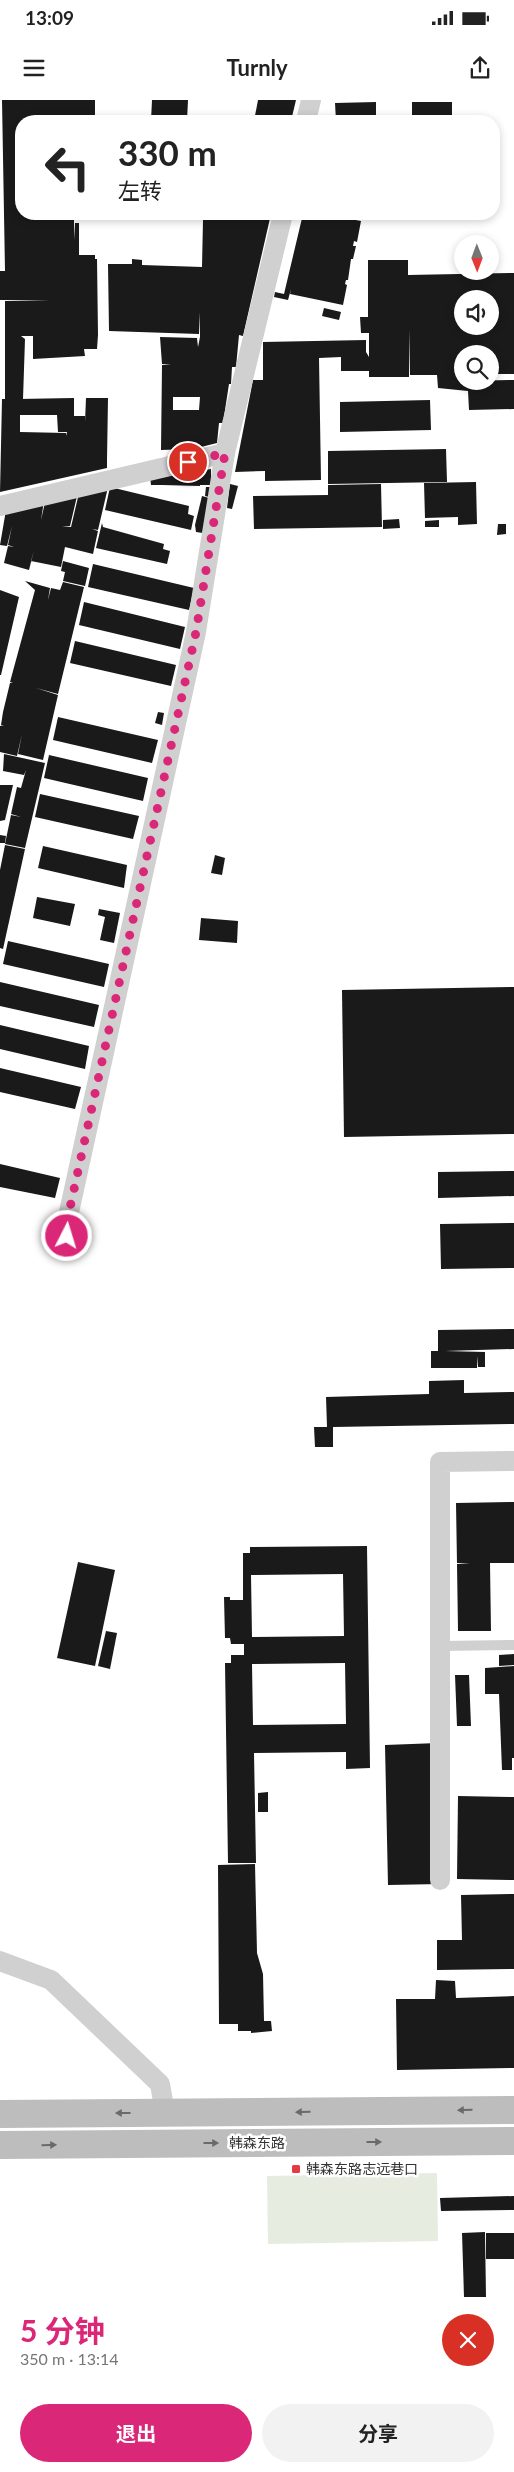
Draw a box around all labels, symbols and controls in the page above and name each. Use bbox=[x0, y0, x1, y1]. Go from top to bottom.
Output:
text: 13:09 bbox=[25, 6, 74, 29]
icon: menu bbox=[20, 54, 48, 82]
text: Turnly bbox=[226, 54, 288, 81]
icon: share bbox=[466, 54, 494, 82]
text: 330 m bbox=[118, 131, 217, 173]
icon: left bbox=[35, 135, 100, 200]
text: 左转 bbox=[118, 177, 162, 204]
north arrow bbox=[454, 235, 499, 280]
map controls bbox=[454, 235, 499, 390]
button: sound bbox=[454, 290, 499, 335]
button: search bbox=[454, 345, 499, 390]
pin bbox=[167, 441, 209, 483]
icon: arrive bbox=[174, 448, 202, 476]
position arrow bbox=[40, 1209, 92, 1261]
one-way arrow bbox=[457, 2106, 473, 2114]
one-way arrow bbox=[295, 2108, 311, 2116]
one-way arrow bbox=[115, 2109, 131, 2117]
street label: 韩森东路 bbox=[229, 2134, 285, 2151]
one-way arrow bbox=[366, 2138, 382, 2146]
one-way arrow bbox=[203, 2139, 219, 2147]
one-way arrow bbox=[41, 2140, 57, 2148]
place label: 韩森东路志远巷口 bbox=[306, 2160, 418, 2177]
marker: 韩森东路志远巷口 bbox=[290, 2163, 302, 2175]
text: 5 分钟 bbox=[20, 2312, 105, 2348]
button: close bbox=[442, 2314, 494, 2366]
text: 350 m · 13:14 bbox=[20, 2349, 119, 2368]
button: 退出 bbox=[20, 2404, 252, 2462]
button: 分享 bbox=[262, 2404, 494, 2462]

